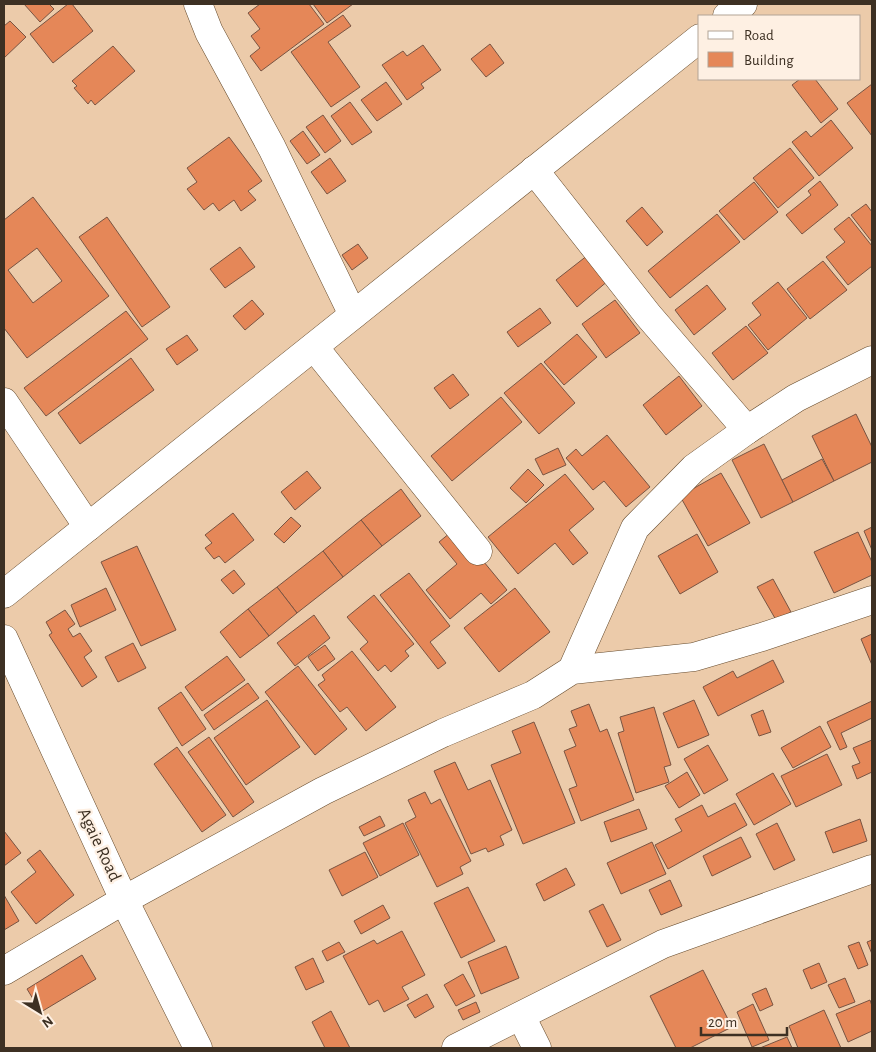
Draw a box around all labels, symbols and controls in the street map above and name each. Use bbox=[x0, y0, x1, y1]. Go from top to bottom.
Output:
legend bbox=[698, 15, 861, 80]
text: Road bbox=[744, 28, 774, 43]
text: Building bbox=[744, 53, 794, 68]
street label: Agaie Road bbox=[74, 806, 124, 884]
north arrow bbox=[15, 987, 65, 1037]
scale bar bbox=[701, 1004, 787, 1036]
text: N bbox=[39, 1013, 55, 1030]
text: 20 m bbox=[708, 1015, 737, 1030]

